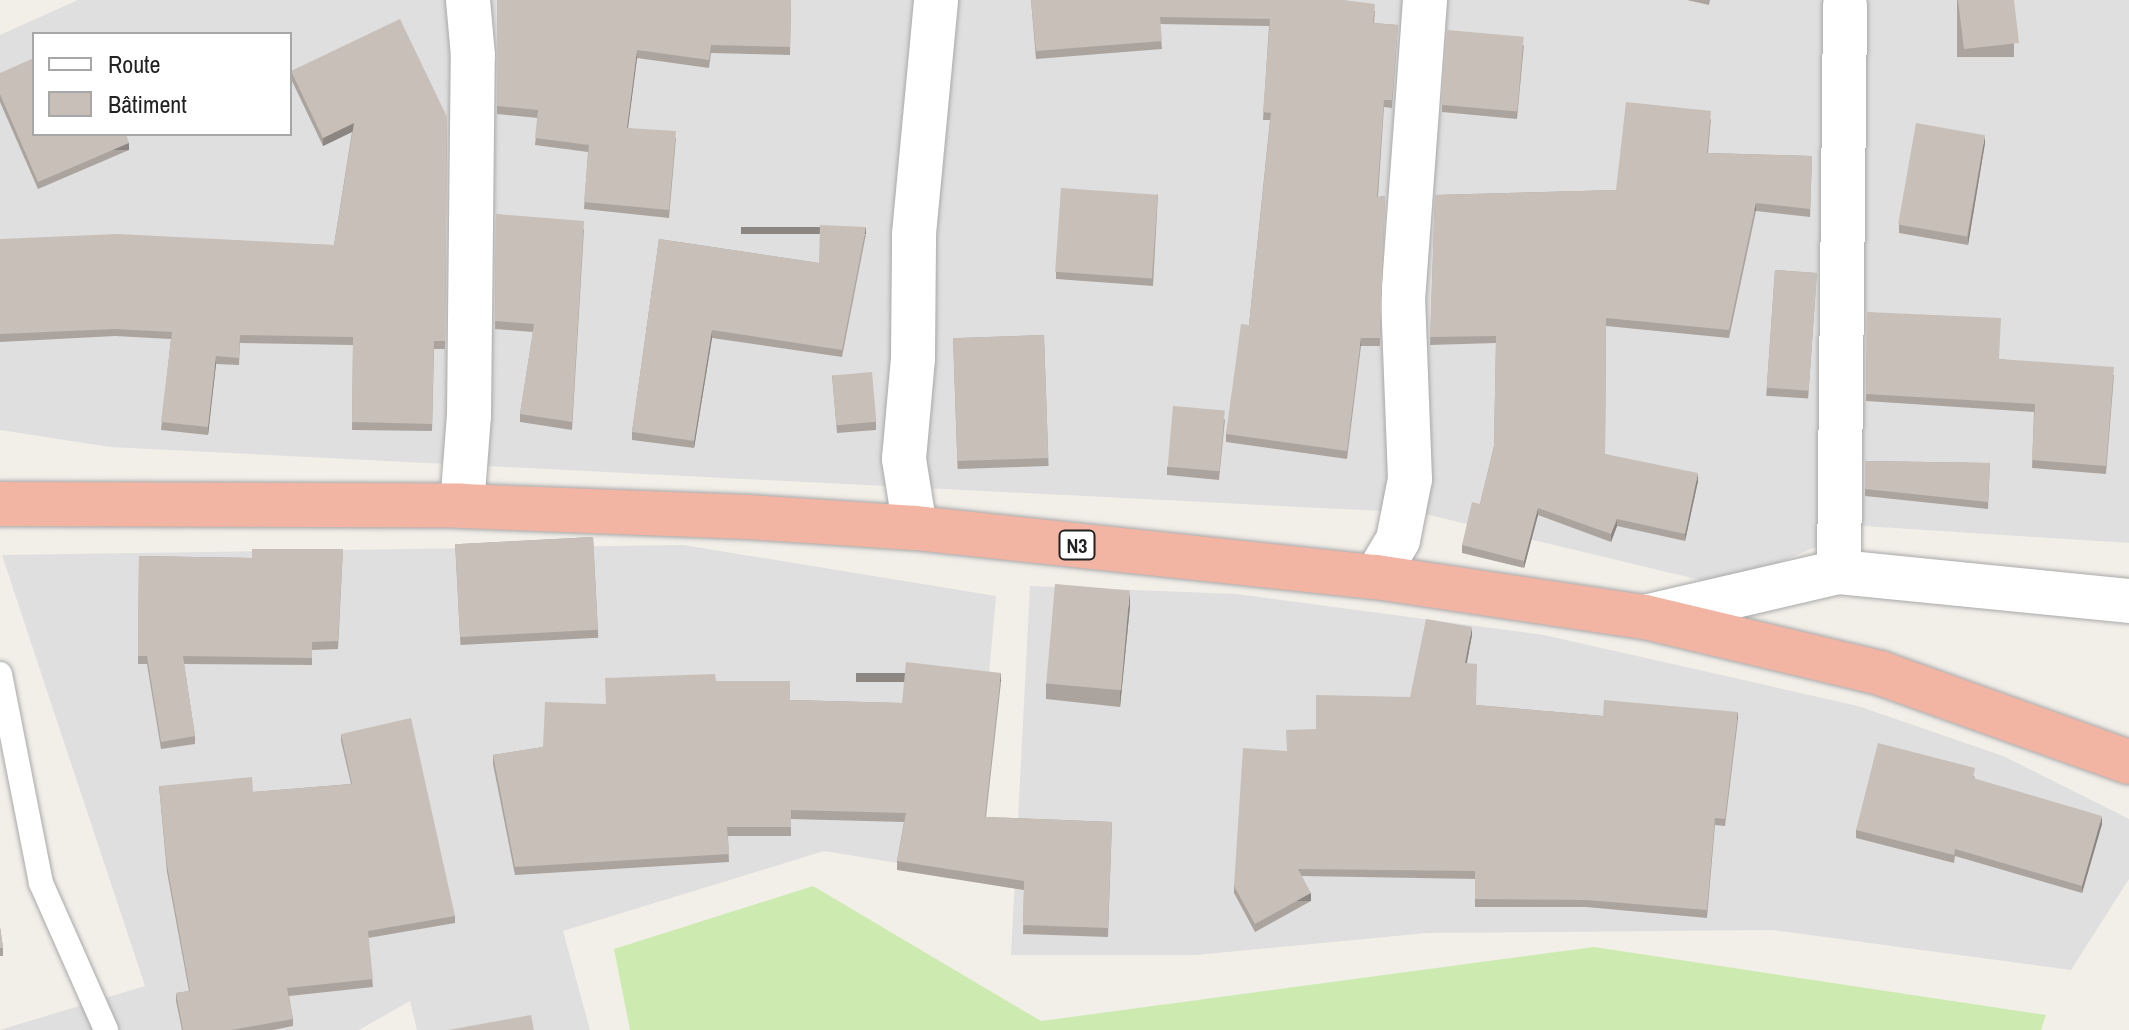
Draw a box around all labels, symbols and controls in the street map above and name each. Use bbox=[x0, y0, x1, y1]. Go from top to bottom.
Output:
legend bbox=[32, 32, 292, 136]
text: Route bbox=[108, 48, 161, 80]
text: Bâtiment bbox=[108, 88, 187, 120]
road number: N3 bbox=[1057, 529, 1097, 561]

